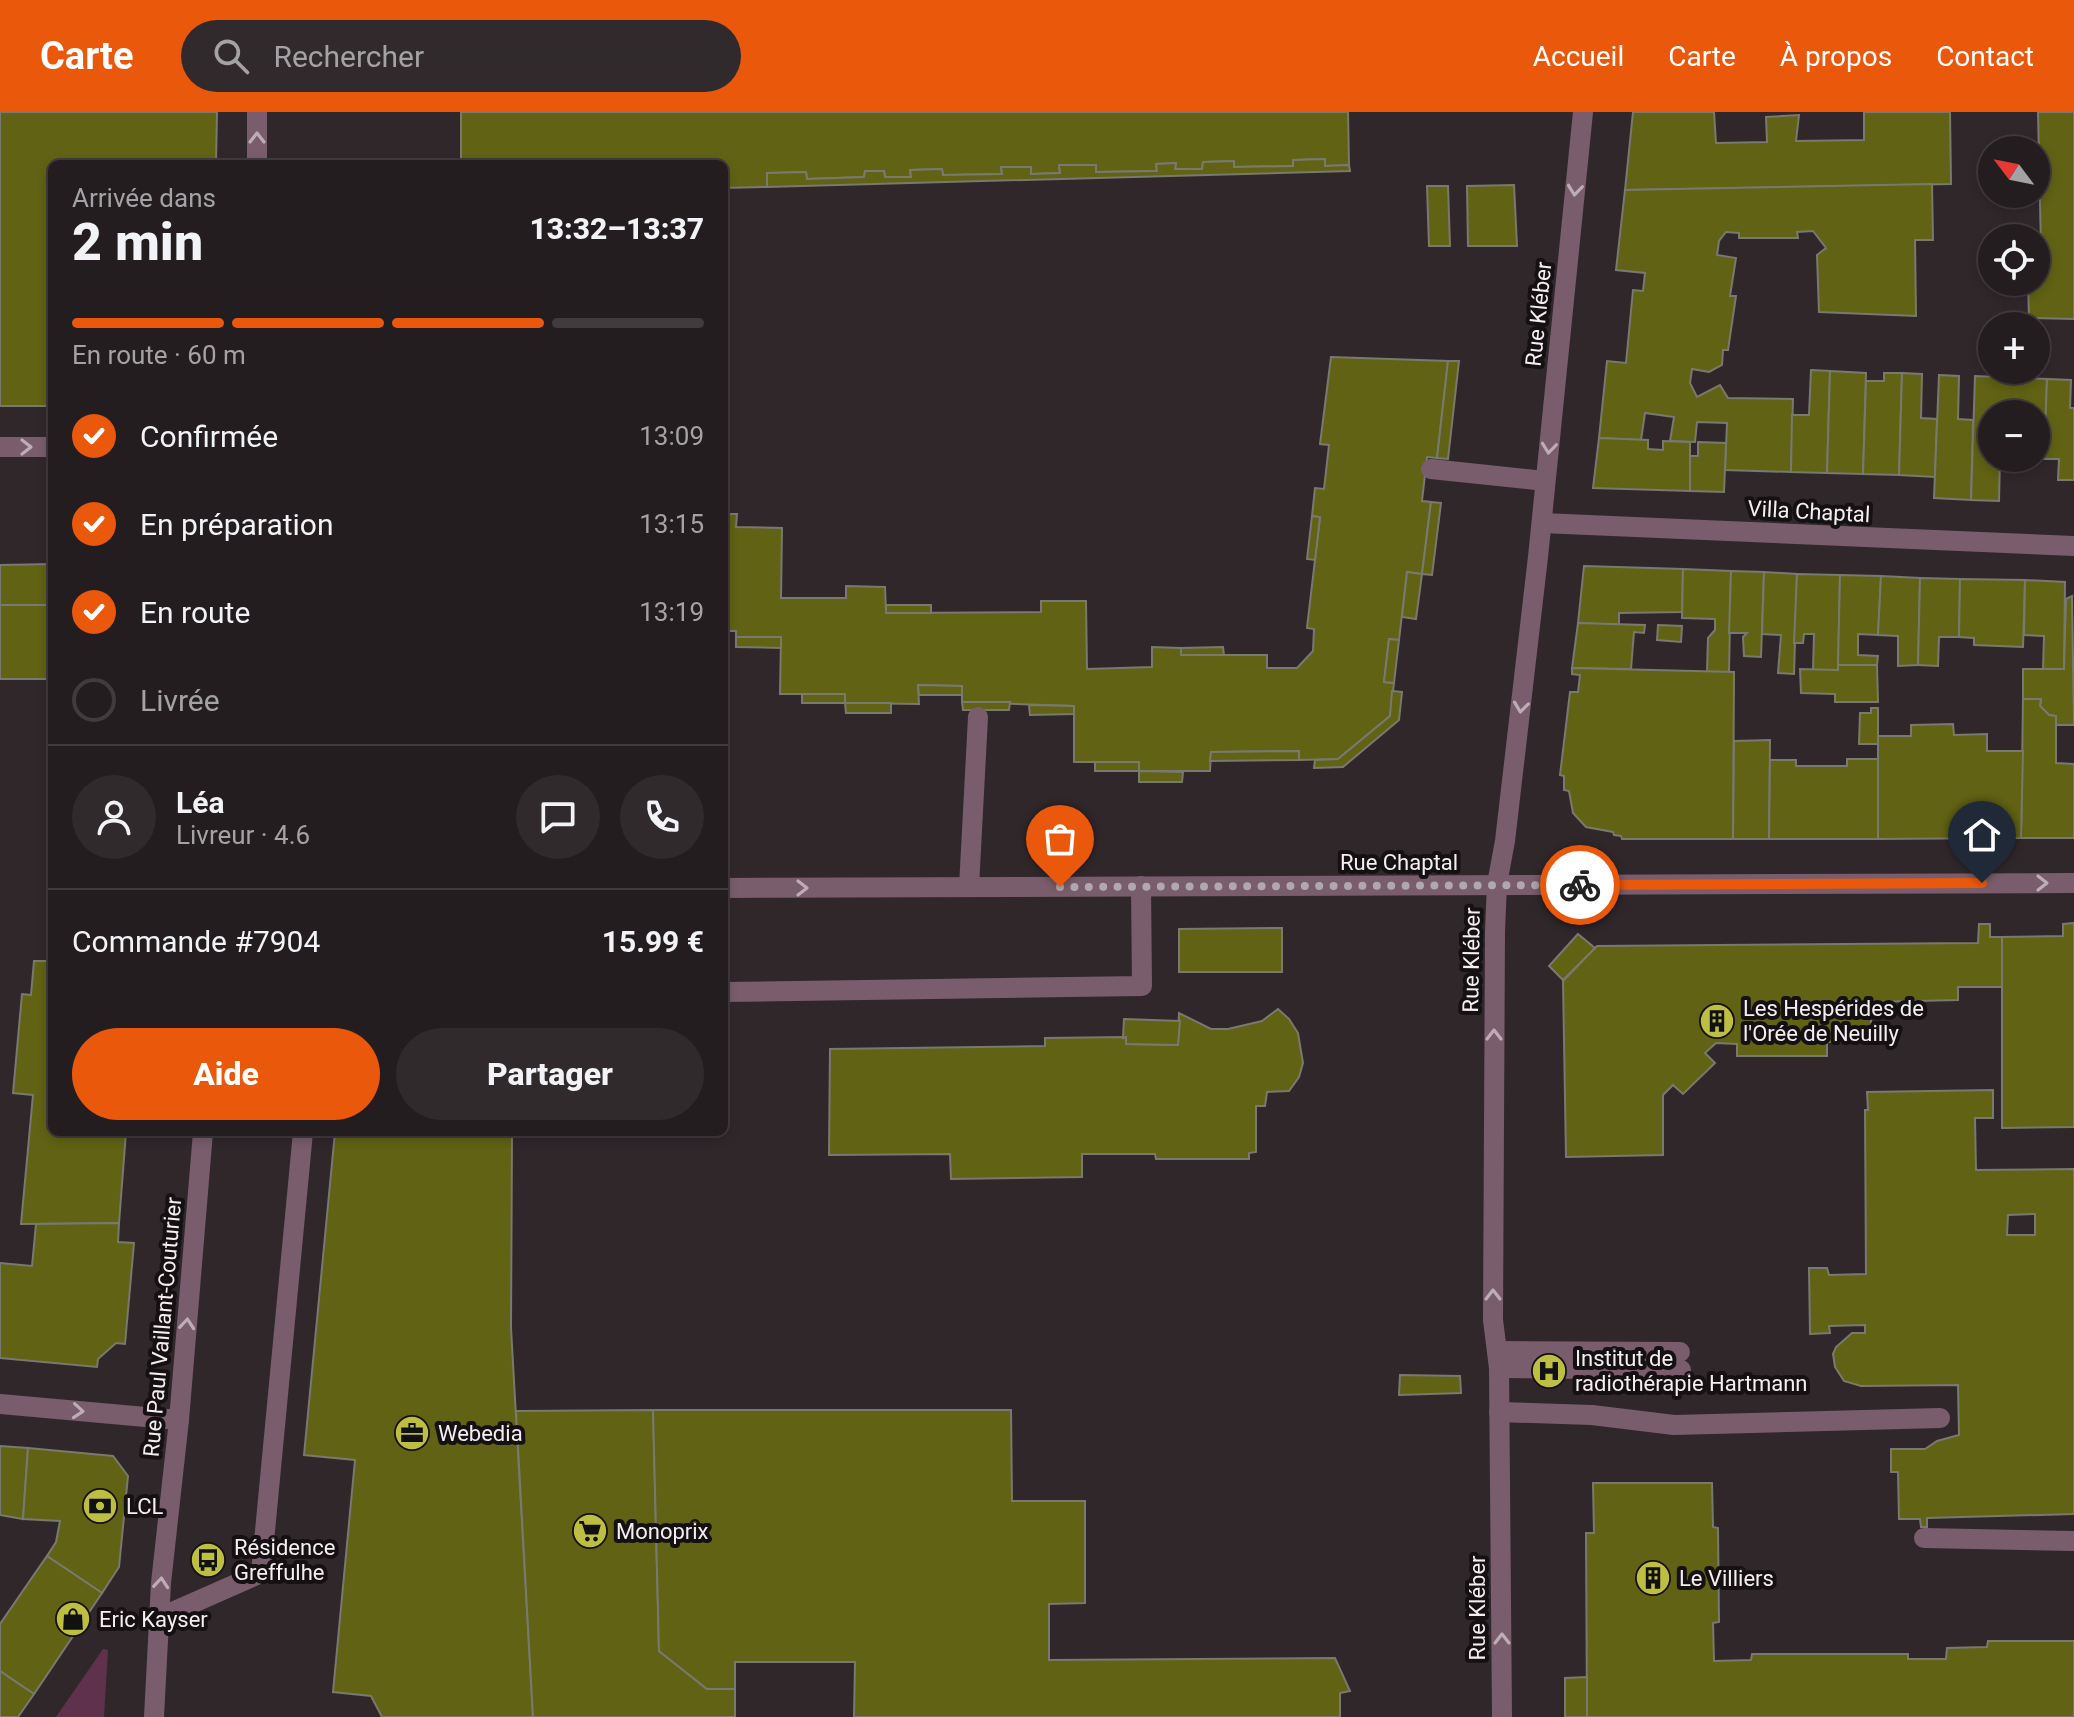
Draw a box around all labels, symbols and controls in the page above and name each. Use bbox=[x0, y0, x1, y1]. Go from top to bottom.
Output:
search box bbox=[181, 20, 741, 92]
text: Carte bbox=[40, 34, 133, 78]
icon: search bbox=[209, 34, 253, 78]
text: Rechercher bbox=[273, 39, 424, 74]
text: Accueil bbox=[1533, 40, 1624, 73]
text: Carte bbox=[1668, 40, 1736, 73]
text: À propos bbox=[1780, 40, 1892, 73]
text: Contact bbox=[1936, 40, 2034, 73]
one-way arrow bbox=[248, 131, 266, 144]
north arrow bbox=[1978, 136, 2050, 208]
map controls bbox=[1978, 136, 2050, 472]
text: Arrivée dans bbox=[72, 183, 216, 213]
one-way arrow bbox=[1567, 184, 1584, 197]
text: 13:32–13:37 bbox=[529, 211, 704, 246]
text: 2 min bbox=[72, 212, 203, 273]
button: locate bbox=[1978, 224, 2050, 296]
street label: Rue Kléber bbox=[1521, 260, 1556, 368]
button: + bbox=[1978, 312, 2050, 384]
text: En route · 60 m bbox=[72, 340, 246, 370]
button: − bbox=[1978, 400, 2050, 472]
icon: check bbox=[72, 414, 116, 458]
text: Confirmée bbox=[140, 419, 278, 454]
text: 13:09 bbox=[639, 421, 704, 451]
one-way arrow bbox=[20, 438, 33, 456]
one-way arrow bbox=[1540, 442, 1557, 455]
street label: Villa Chaptal bbox=[1747, 496, 1871, 527]
icon: check bbox=[72, 502, 116, 546]
text: En préparation bbox=[140, 507, 334, 542]
text: 13:15 bbox=[639, 509, 704, 539]
icon: check bbox=[72, 590, 116, 634]
text: En route bbox=[140, 595, 250, 630]
text: 13:19 bbox=[639, 597, 704, 627]
text: Livrée bbox=[140, 683, 220, 718]
one-way arrow bbox=[1513, 700, 1530, 714]
button: person bbox=[72, 775, 156, 859]
button: chat bbox=[516, 775, 600, 859]
button: phone bbox=[620, 775, 704, 859]
text: Léa bbox=[176, 785, 225, 820]
pin bbox=[1948, 801, 2016, 883]
pin bbox=[1026, 805, 1094, 887]
icon: home bbox=[1960, 813, 2004, 857]
icon: bag bbox=[1038, 817, 1082, 861]
text: Livreur · 4.6 bbox=[176, 820, 310, 850]
courier bbox=[1540, 845, 1620, 925]
street label: Rue Chaptal bbox=[1340, 850, 1458, 875]
icon: bike bbox=[1558, 863, 1602, 907]
one-way arrow bbox=[2036, 874, 2049, 892]
one-way arrow bbox=[796, 879, 809, 897]
street label: Rue Kléber bbox=[1458, 907, 1485, 1013]
text: Commande #7904 bbox=[72, 924, 320, 959]
text: 15.99 € bbox=[602, 924, 704, 959]
place label: Les Hespérides de l'Orée de Neuilly bbox=[1743, 996, 1924, 1046]
building icon: Les Hespérides de l'Orée de Neuilly bbox=[1698, 1002, 1736, 1040]
button: Aide bbox=[72, 1028, 380, 1120]
button: Partager bbox=[396, 1028, 704, 1120]
one-way arrow bbox=[1485, 1028, 1503, 1041]
street label: Rue Paul Vaillant-Couturier bbox=[139, 1196, 186, 1458]
one-way arrow bbox=[1484, 1288, 1502, 1301]
one-way arrow bbox=[178, 1318, 195, 1331]
place label: Institut de radiothérapie Hartmann bbox=[1575, 1346, 1808, 1396]
hospital icon: Institut de radiothérapie Hartmann bbox=[1530, 1352, 1568, 1390]
one-way arrow bbox=[72, 1402, 85, 1419]
office icon: Webedia bbox=[393, 1414, 431, 1452]
place label: Webedia bbox=[438, 1421, 523, 1446]
bank icon: LCL bbox=[81, 1487, 119, 1525]
place label: LCL bbox=[126, 1494, 163, 1519]
supermarket icon: Monoprix bbox=[571, 1512, 609, 1550]
place label: Monoprix bbox=[616, 1519, 709, 1544]
place label: Résidence Greffulhe bbox=[234, 1535, 335, 1585]
bus stop icon: Résidence Greffulhe bbox=[189, 1541, 227, 1579]
street label: Rue Kléber bbox=[1465, 1555, 1490, 1661]
building icon: Le Villiers bbox=[1634, 1559, 1672, 1597]
place label: Le Villiers bbox=[1679, 1566, 1774, 1591]
one-way arrow bbox=[153, 1576, 170, 1589]
shop icon: Eric Kayser bbox=[54, 1600, 92, 1638]
place label: Eric Kayser bbox=[99, 1607, 208, 1632]
one-way arrow bbox=[1493, 1632, 1511, 1645]

